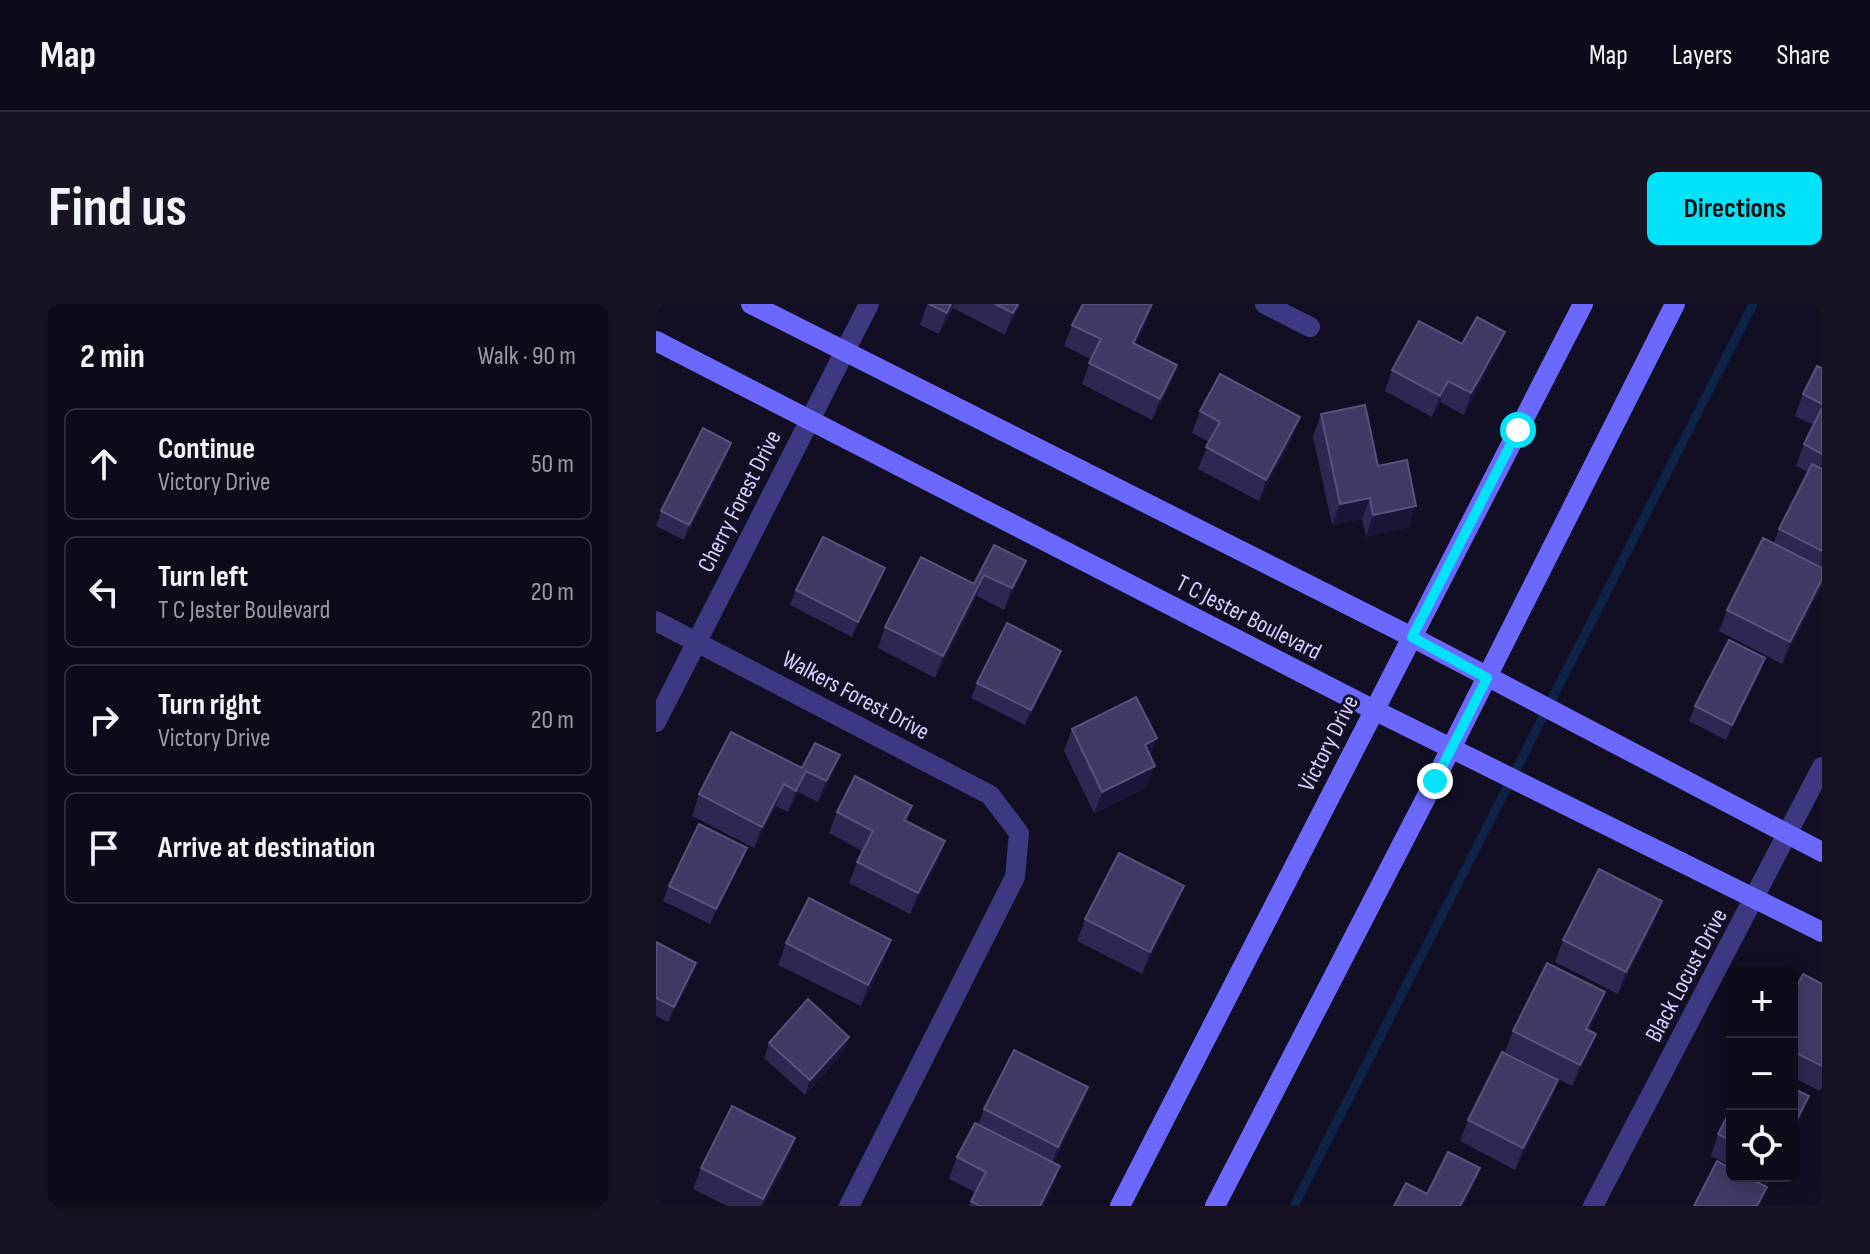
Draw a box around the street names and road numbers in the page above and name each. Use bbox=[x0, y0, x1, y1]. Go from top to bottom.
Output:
street label: Cherry Forest Drive bbox=[691, 426, 788, 577]
street label: T C Jester Boulevard bbox=[1171, 568, 1326, 666]
street label: Walkers Forest Drive bbox=[777, 644, 934, 746]
street label: Victory Drive bbox=[1292, 690, 1365, 796]
street label: Black Locust Drive bbox=[1639, 904, 1734, 1047]

